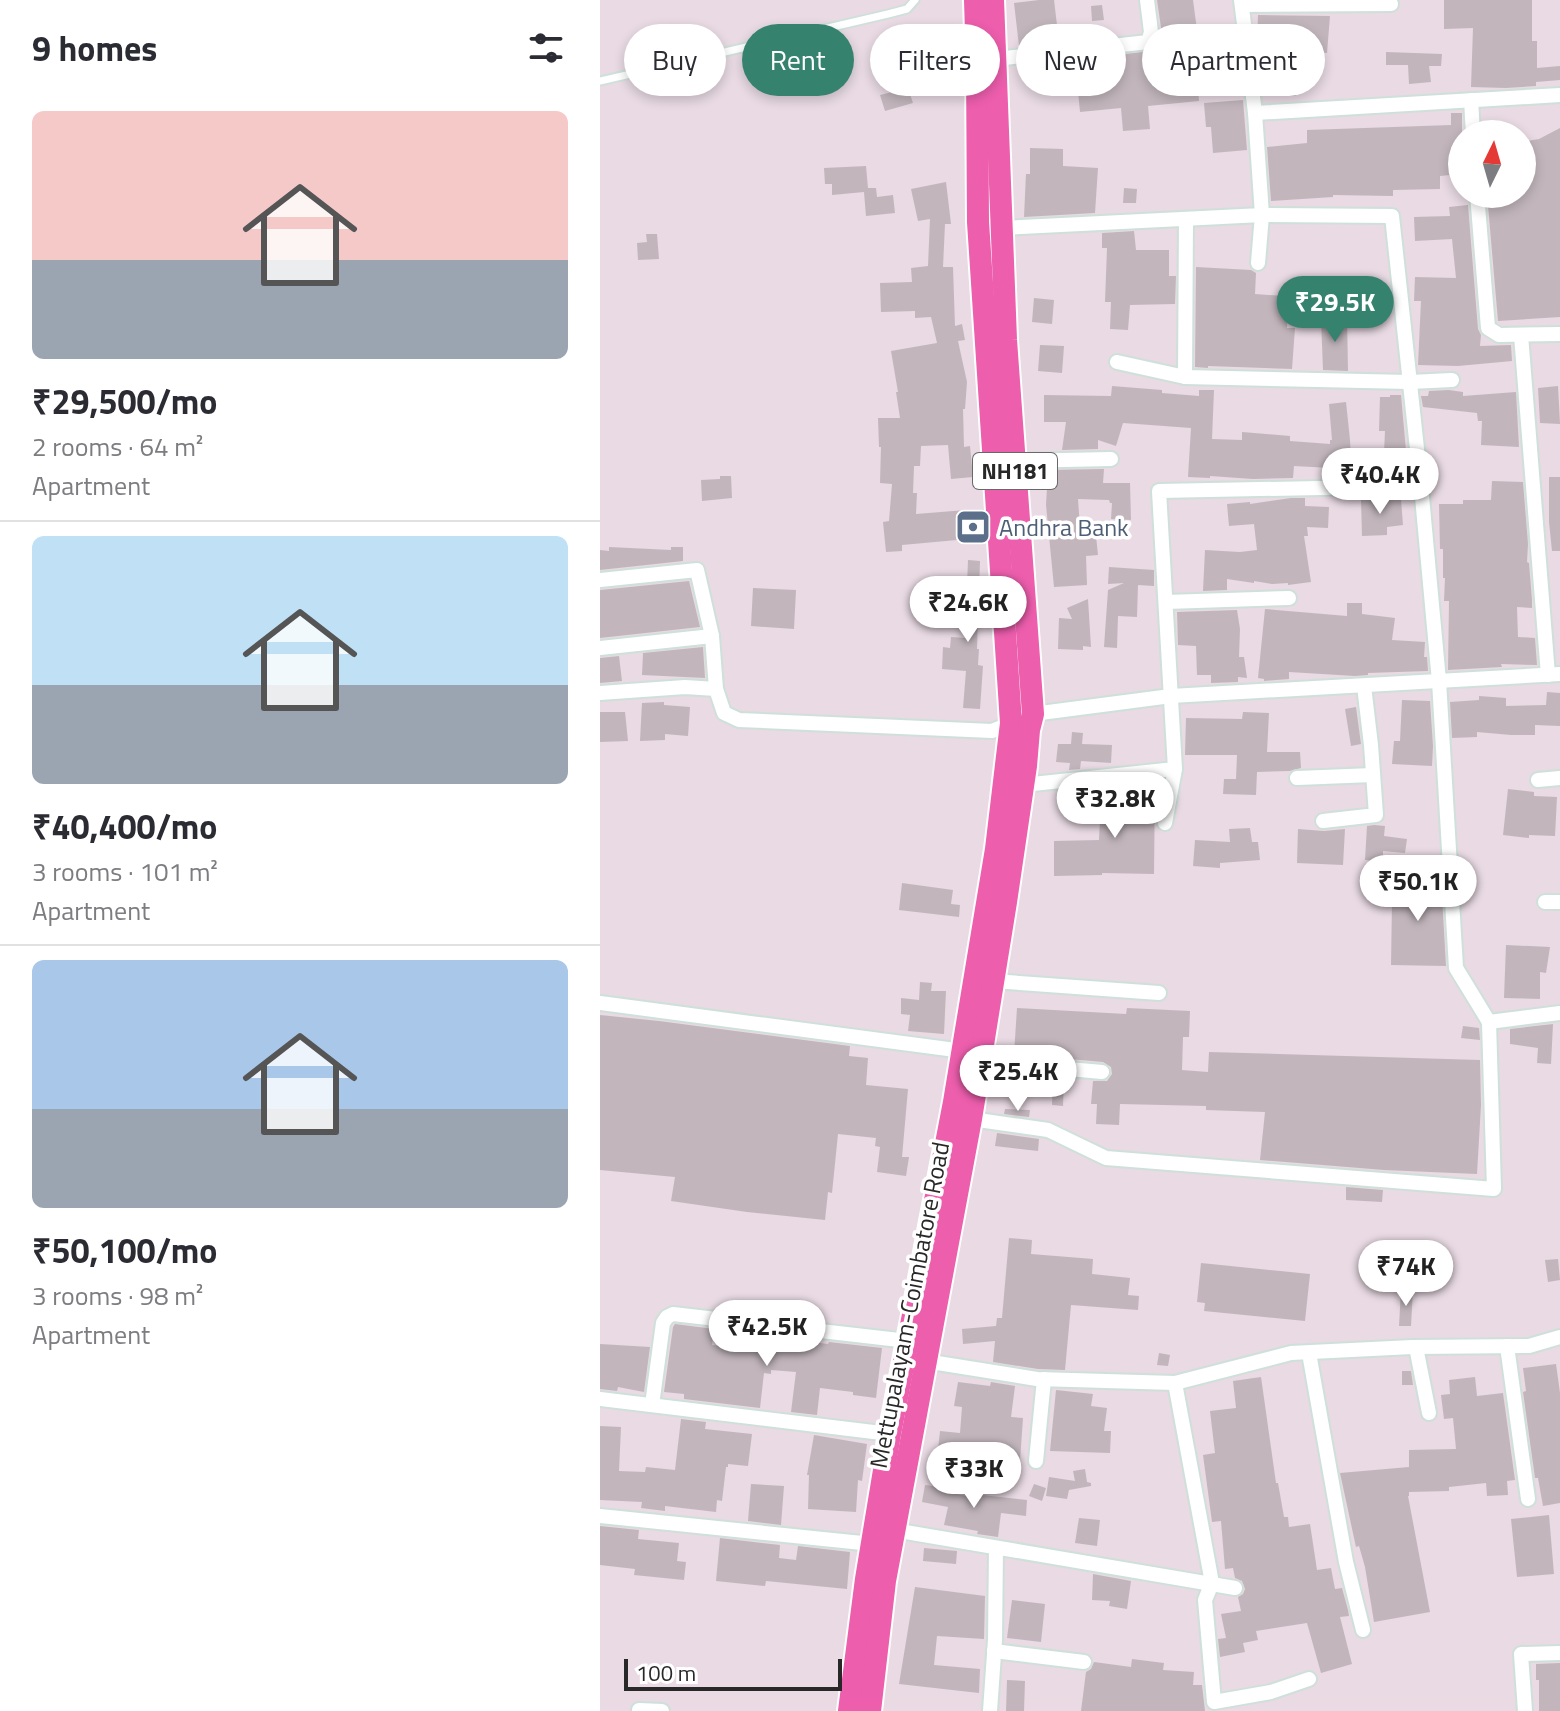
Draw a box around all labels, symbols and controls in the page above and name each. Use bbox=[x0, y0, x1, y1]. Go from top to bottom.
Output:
text: 9 homes bbox=[32, 22, 157, 74]
chip: Buy bbox=[624, 24, 726, 96]
chip: Rent bbox=[742, 24, 854, 96]
chip: Filters bbox=[870, 24, 1000, 96]
chip: New bbox=[1016, 24, 1126, 96]
chip: Apartment bbox=[1142, 24, 1325, 96]
icon: filters bbox=[524, 26, 568, 70]
north arrow bbox=[1448, 120, 1536, 208]
map controls bbox=[1448, 120, 1536, 208]
icon: home bbox=[228, 163, 372, 307]
pin: ₹29.5K bbox=[1270, 276, 1400, 344]
text: ₹29.5K bbox=[1295, 282, 1375, 321]
text: ₹29,500/mo bbox=[32, 375, 217, 427]
text: 2 rooms · 64 m² bbox=[32, 427, 203, 466]
pin: ₹40.4K bbox=[1315, 448, 1445, 516]
road number: NH181 bbox=[973, 453, 1057, 489]
text: ₹40.4K bbox=[1340, 454, 1420, 493]
text: Apartment bbox=[32, 466, 150, 505]
bank icon: Andhra Bank bbox=[954, 508, 992, 546]
place label: Andhra Bank bbox=[999, 509, 1129, 545]
pin: ₹24.6K bbox=[903, 576, 1033, 644]
text: ₹24.6K bbox=[928, 582, 1008, 621]
icon: home bbox=[228, 588, 372, 732]
pin: ₹32.8K bbox=[1050, 772, 1180, 840]
text: ₹32.8K bbox=[1075, 778, 1155, 817]
text: ₹40,400/mo bbox=[32, 800, 217, 852]
text: 3 rooms · 101 m² bbox=[32, 852, 218, 891]
pin: ₹50.1K bbox=[1353, 855, 1483, 923]
text: ₹50.1K bbox=[1378, 861, 1458, 900]
text: Apartment bbox=[32, 891, 150, 930]
icon: home bbox=[228, 1012, 372, 1156]
pin: ₹25.4K bbox=[953, 1045, 1083, 1113]
text: ₹25.4K bbox=[978, 1051, 1058, 1090]
street label: Mettupalayam-Coimbatore Road bbox=[860, 1139, 958, 1471]
text: ₹50,100/mo bbox=[32, 1224, 217, 1276]
pin: ₹74K bbox=[1359, 1240, 1453, 1308]
text: ₹74K bbox=[1376, 1246, 1436, 1285]
text: 3 rooms · 98 m² bbox=[32, 1276, 203, 1315]
pin: ₹42.5K bbox=[702, 1300, 832, 1368]
text: ₹42.5K bbox=[727, 1306, 807, 1345]
text: Apartment bbox=[32, 1315, 150, 1354]
pin: ₹33K bbox=[927, 1442, 1021, 1510]
text: ₹33K bbox=[944, 1448, 1004, 1487]
scale bar bbox=[624, 1655, 842, 1691]
text: 100 m bbox=[636, 1656, 696, 1690]

